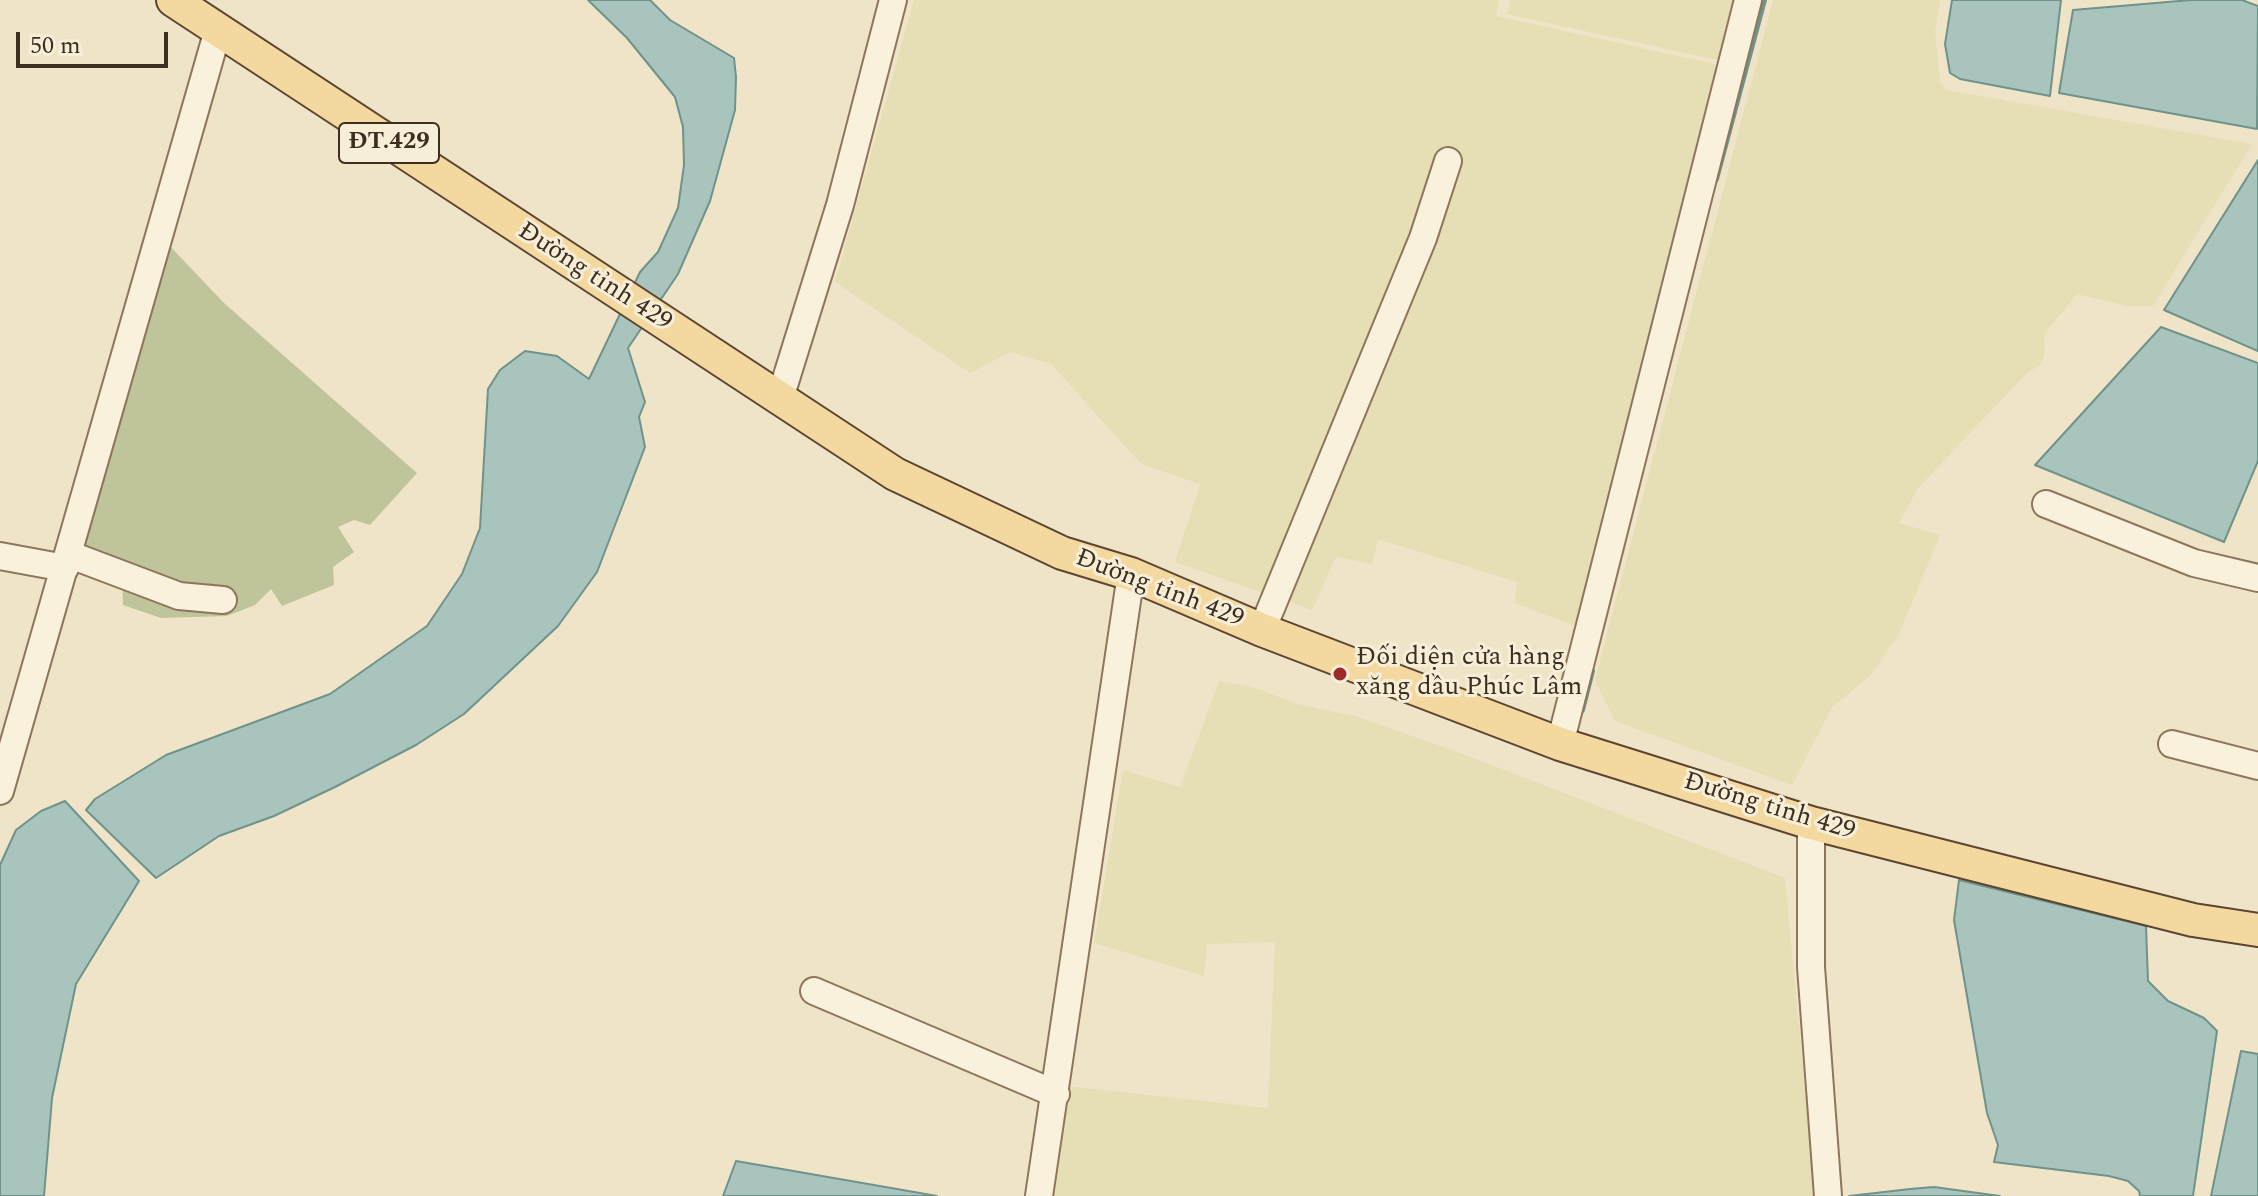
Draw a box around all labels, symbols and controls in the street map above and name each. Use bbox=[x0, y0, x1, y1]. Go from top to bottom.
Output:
scale bar bbox=[20, 16, 172, 66]
text: 50 m bbox=[30, 28, 81, 64]
road number: ĐT.429 bbox=[339, 123, 439, 163]
street label: Đường tỉnh 429 bbox=[511, 217, 677, 339]
street label: Đường tỉnh 429 bbox=[1071, 544, 1247, 636]
place label: Đối diện cửa hàng xăng dầu Phúc Lâm bbox=[1356, 643, 1582, 704]
marker: Đối diện cửa hàng xăng dầu Phúc Lâm bbox=[1331, 665, 1349, 683]
street label: Đường tỉnh 429 bbox=[1680, 767, 1858, 849]

